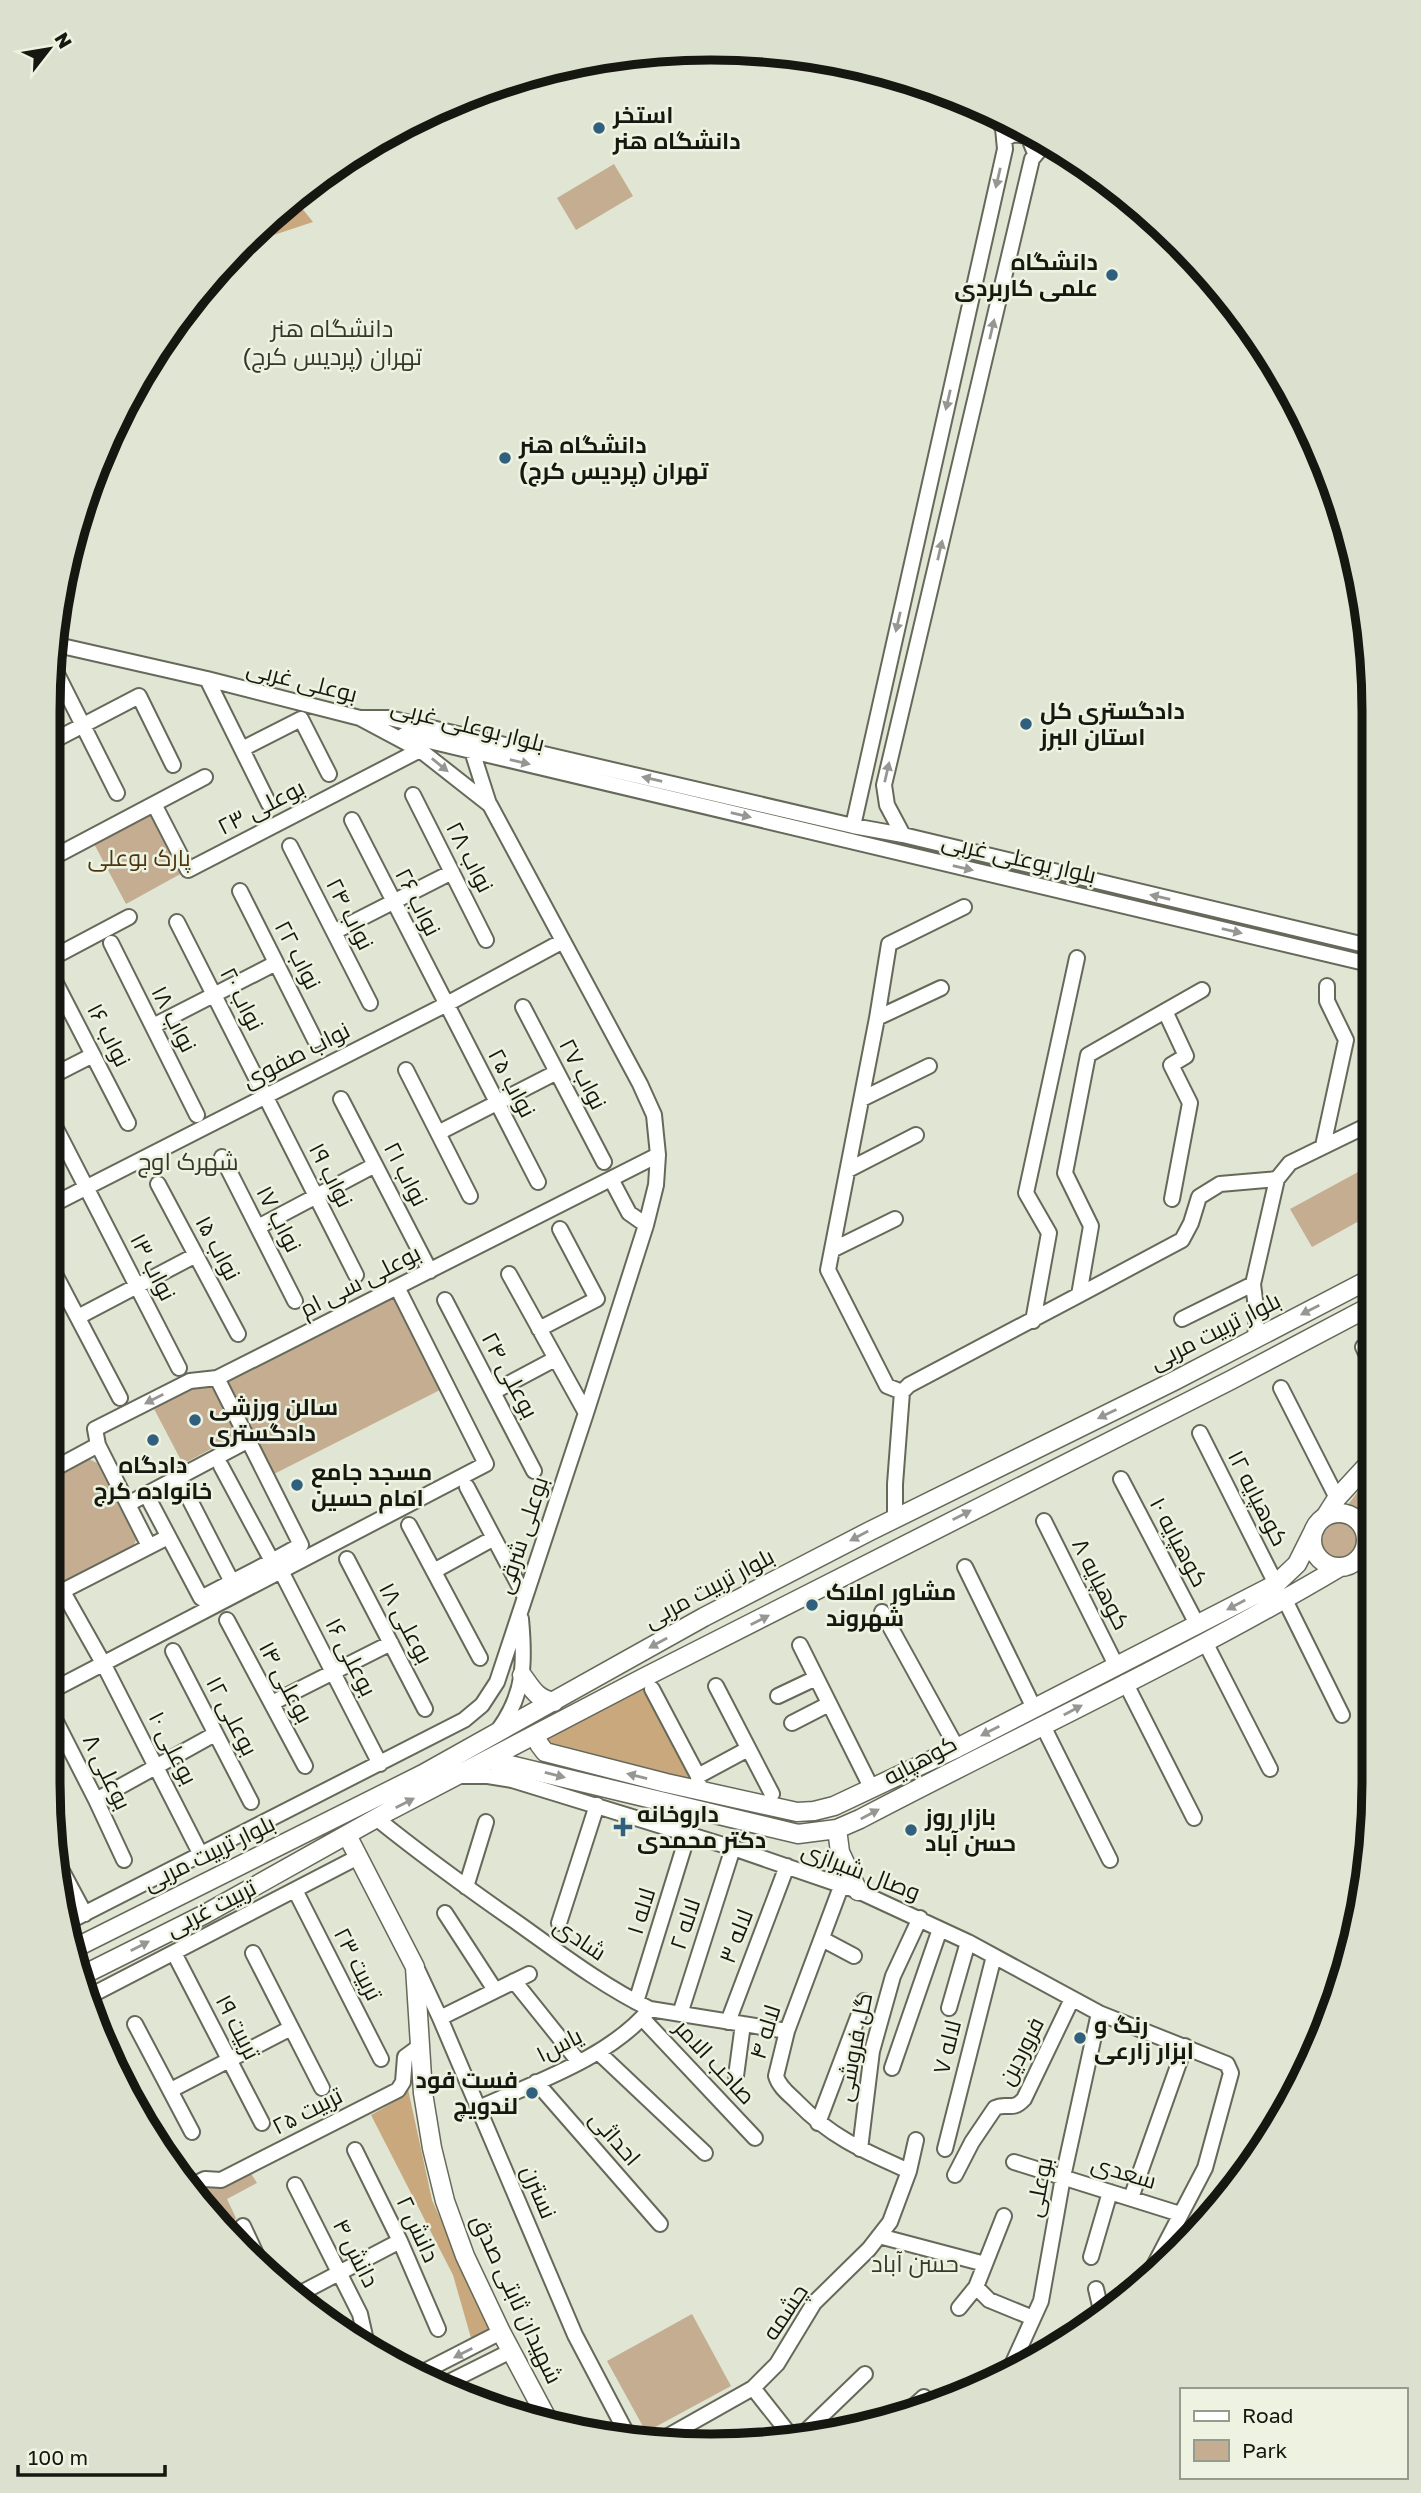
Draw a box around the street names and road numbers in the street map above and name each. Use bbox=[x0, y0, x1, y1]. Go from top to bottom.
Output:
street label: بوعلی غربی bbox=[244, 653, 361, 708]
street label: بلوار بوعلی غربی bbox=[388, 691, 548, 758]
street label: بوعلی ۲۳ bbox=[212, 772, 309, 841]
street label: نواب ۲۸ bbox=[441, 816, 501, 897]
street label: بلوار بوعلی غربی bbox=[939, 826, 1099, 889]
street label: نواب ۲۶ bbox=[390, 863, 448, 940]
street label: نواب ۲۴ bbox=[321, 873, 381, 954]
street label: نواب ۲۲ bbox=[270, 915, 328, 994]
street label: نواب ۲۰ bbox=[215, 962, 271, 1035]
street label: نواب ۱۸ bbox=[146, 981, 203, 1057]
street label: نواب ۱۶ bbox=[82, 998, 138, 1071]
street label: نواب صفوی bbox=[237, 1015, 354, 1094]
street label: نواب ۲۷ bbox=[554, 1033, 614, 1114]
street label: نواب ۲۵ bbox=[483, 1043, 543, 1122]
street label: نواب ۲۱ bbox=[379, 1137, 435, 1211]
street label: نواب ۱۹ bbox=[304, 1138, 360, 1211]
street label: نواب ۱۷ bbox=[251, 1181, 308, 1257]
street label: نواب ۱۵ bbox=[190, 1210, 247, 1285]
street label: نواب ۱۳ bbox=[125, 1228, 183, 1305]
street label: بوعلی سی ام bbox=[294, 1238, 426, 1325]
street label: بلوار تربیت مربی bbox=[1144, 1285, 1285, 1376]
street label: بوعلی ۲۴ bbox=[476, 1327, 545, 1423]
street label: کوهپایه ۱۲ bbox=[1222, 1445, 1295, 1551]
street label: بوعلی شرقی bbox=[489, 1473, 554, 1597]
street label: کوهپایه ۱۰ bbox=[1144, 1492, 1215, 1592]
street label: کوهپایه ۸ bbox=[1066, 1533, 1137, 1634]
street label: بلوار تربیت مربی bbox=[639, 1541, 779, 1634]
street label: بوعلی ۱۸ bbox=[373, 1577, 440, 1668]
street label: بوعلی ۱۶ bbox=[319, 1613, 384, 1701]
street label: بوعلی ۱۴ bbox=[253, 1636, 320, 1728]
street label: بوعلی ۱۲ bbox=[200, 1671, 265, 1760]
street label: بوعلی ۱۰ bbox=[143, 1706, 204, 1790]
street label: کوهپایه bbox=[878, 1728, 961, 1791]
street label: بوعلی ۸ bbox=[77, 1729, 138, 1814]
street label: بلوار تربیت مربی bbox=[138, 1808, 279, 1897]
street label: وصال شیرازی bbox=[798, 1835, 925, 1906]
street label: تربیت غربی bbox=[161, 1873, 261, 1943]
street label: لاله ۱ bbox=[620, 1884, 660, 1937]
street label: لاله ۲ bbox=[663, 1894, 705, 1953]
street label: لاله ۳ bbox=[712, 1905, 758, 1967]
street label: شادی bbox=[548, 1910, 612, 1967]
street label: تربیت ۲۳ bbox=[329, 1922, 389, 2005]
street label: تربیت ۱۹ bbox=[211, 1989, 267, 2064]
street label: گل فروشی bbox=[829, 1990, 878, 2104]
street label: لاله ۴ bbox=[743, 2001, 786, 2062]
street label: صاحب الامر bbox=[668, 2012, 762, 2109]
street label: فروردین bbox=[991, 2012, 1050, 2090]
street label: لاله ۷ bbox=[926, 2017, 966, 2077]
street label: یاس۱ bbox=[531, 2021, 587, 2068]
street label: تربیت ۲۵ bbox=[267, 2081, 346, 2140]
street label: احداثی bbox=[583, 2104, 647, 2171]
street label: سعدی bbox=[1088, 2148, 1160, 2195]
street label: بوعلی bbox=[1019, 2154, 1059, 2219]
street label: نسترن bbox=[515, 2161, 564, 2223]
street label: دانش ۲ bbox=[391, 2191, 446, 2267]
street label: شهیدان ثابتی صدق bbox=[466, 2210, 569, 2388]
street label: دانش ۴ bbox=[327, 2214, 386, 2292]
street label: چشمه bbox=[755, 2278, 815, 2346]

